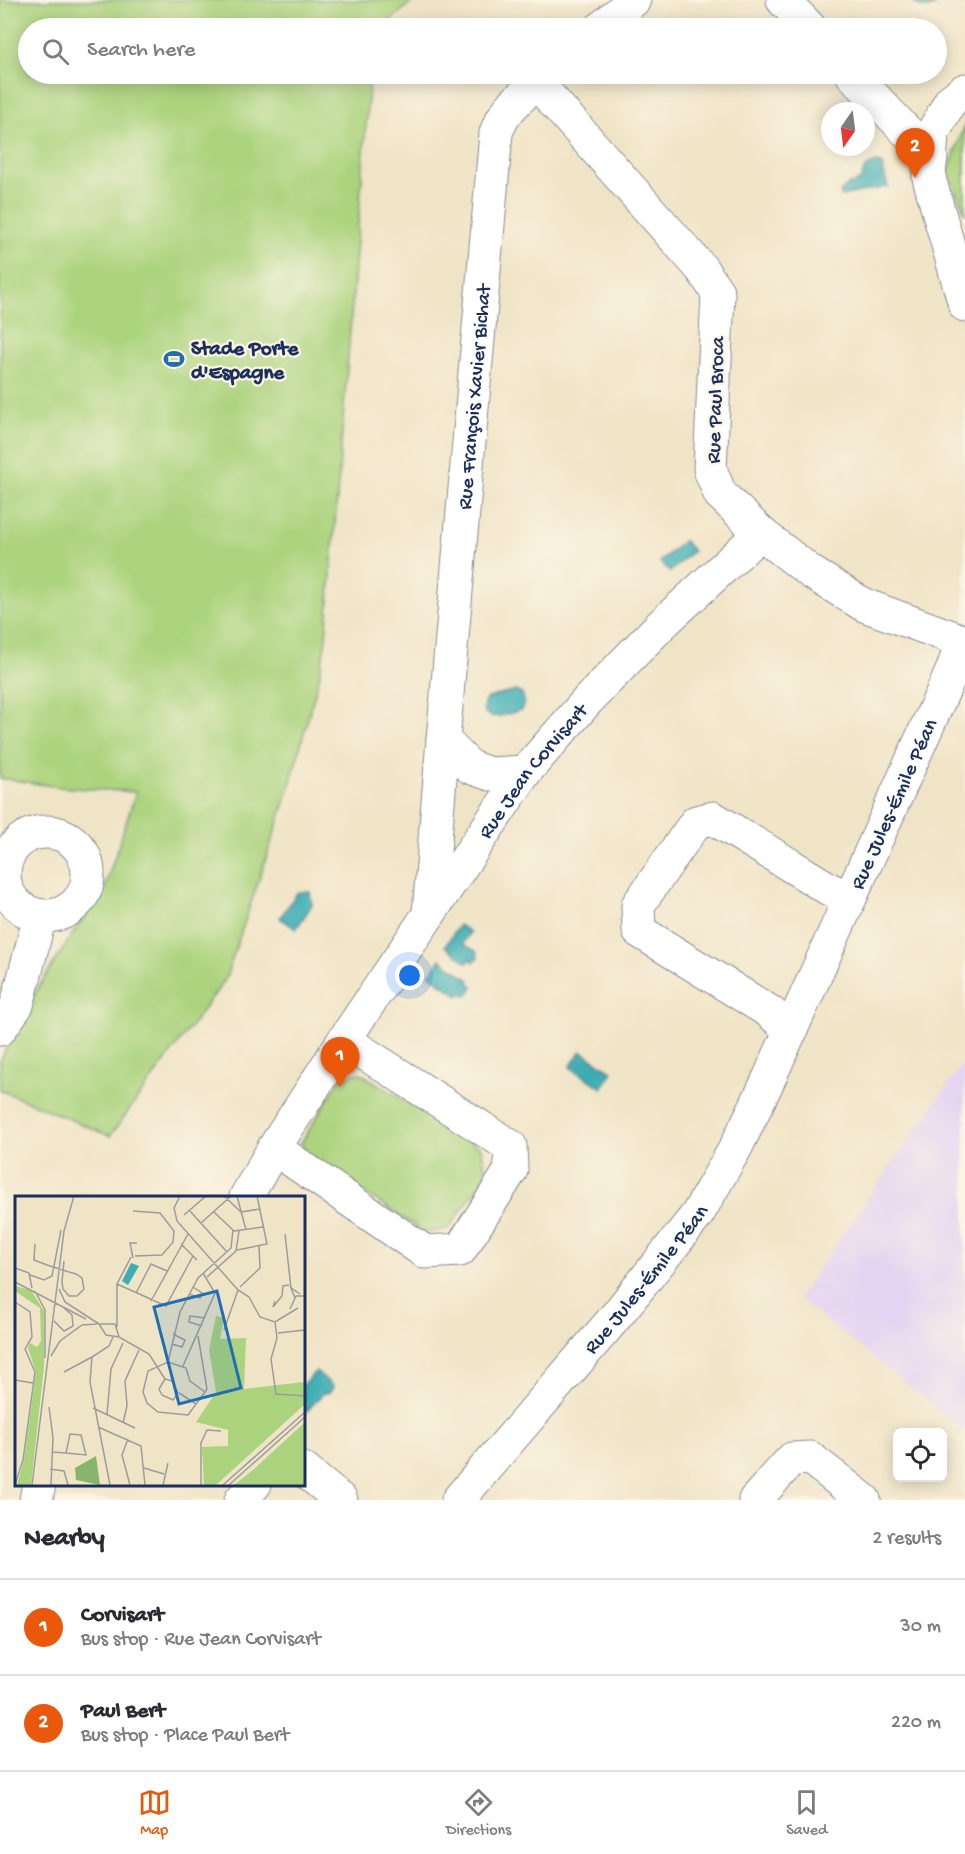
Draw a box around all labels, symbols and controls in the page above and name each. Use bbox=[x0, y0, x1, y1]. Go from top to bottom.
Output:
search box bbox=[18, 18, 947, 84]
icon: search bbox=[39, 35, 72, 68]
text: Search here bbox=[87, 38, 195, 64]
north arrow bbox=[821, 102, 875, 156]
pin: 2 bbox=[896, 128, 934, 178]
street label: Rue François Xavier Bichat bbox=[454, 281, 499, 511]
street label: Rue Paul Broca bbox=[703, 335, 732, 464]
place label: Stade Porte d'Espagne bbox=[191, 338, 300, 387]
sports icon: Stade Porte d'Espagne bbox=[162, 347, 186, 371]
street label: Rue Jean Corvisart bbox=[475, 698, 596, 845]
street label: Rue Jules-Émile Péan bbox=[847, 716, 945, 894]
your location bbox=[395, 961, 424, 990]
pin: 1 bbox=[320, 1038, 360, 1087]
inset map bbox=[15, 1196, 304, 1485]
street label: Rue Jules-Émile Péan bbox=[580, 1202, 716, 1361]
map controls bbox=[893, 1428, 947, 1482]
button: locate bbox=[893, 1428, 947, 1482]
text: Nearby bbox=[24, 1524, 105, 1555]
text: 2 results bbox=[872, 1528, 941, 1551]
text: Corvisart bbox=[81, 1603, 164, 1629]
text: 1 bbox=[39, 1616, 48, 1639]
text: 30 m bbox=[900, 1616, 941, 1639]
text: Bus stop · Rue Jean Corvisart bbox=[81, 1629, 321, 1652]
text: Paul Bert bbox=[81, 1699, 165, 1725]
text: 2 bbox=[39, 1712, 48, 1735]
text: 220 m bbox=[891, 1712, 941, 1735]
text: Bus stop · Place Paul Bert bbox=[81, 1725, 289, 1748]
tab: Map bbox=[138, 1786, 171, 1841]
tab: Directions bbox=[446, 1786, 511, 1841]
tab: Saved bbox=[786, 1786, 827, 1841]

